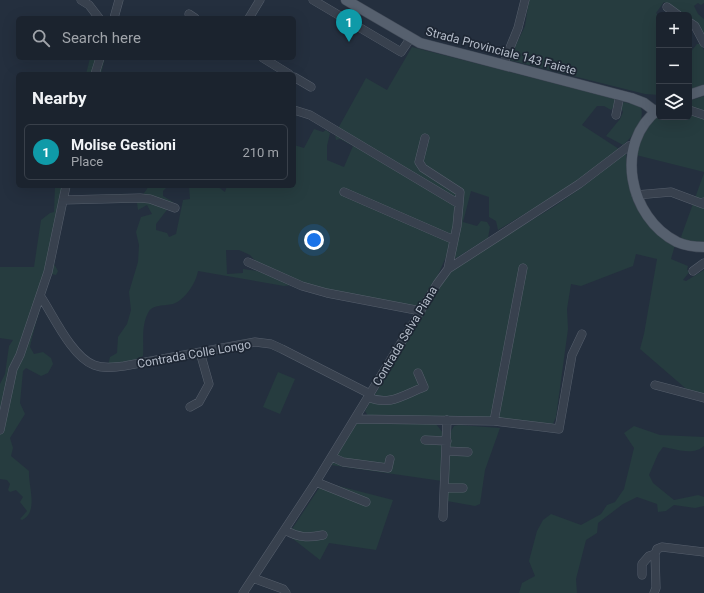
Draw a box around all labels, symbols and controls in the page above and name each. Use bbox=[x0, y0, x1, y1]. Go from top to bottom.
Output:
pin: 1 bbox=[336, 9, 362, 42]
map controls bbox=[656, 12, 692, 120]
button: + bbox=[656, 12, 692, 48]
search box bbox=[16, 16, 296, 60]
street label: Strada Provinciale 143 Faiete bbox=[424, 24, 578, 78]
icon: search bbox=[30, 27, 52, 49]
text: Search here bbox=[62, 29, 141, 47]
button: − bbox=[656, 48, 692, 84]
button: layers bbox=[656, 84, 692, 120]
text: Nearby bbox=[32, 88, 87, 108]
text: Molise Gestioni bbox=[71, 136, 176, 154]
text: 1 bbox=[42, 145, 50, 160]
text: 210 m bbox=[242, 145, 279, 160]
text: Place bbox=[71, 154, 103, 169]
your location bbox=[304, 230, 324, 250]
street label: Contrada Selva Piana bbox=[370, 284, 440, 388]
street label: Contrada Colle Longo bbox=[136, 337, 252, 371]

